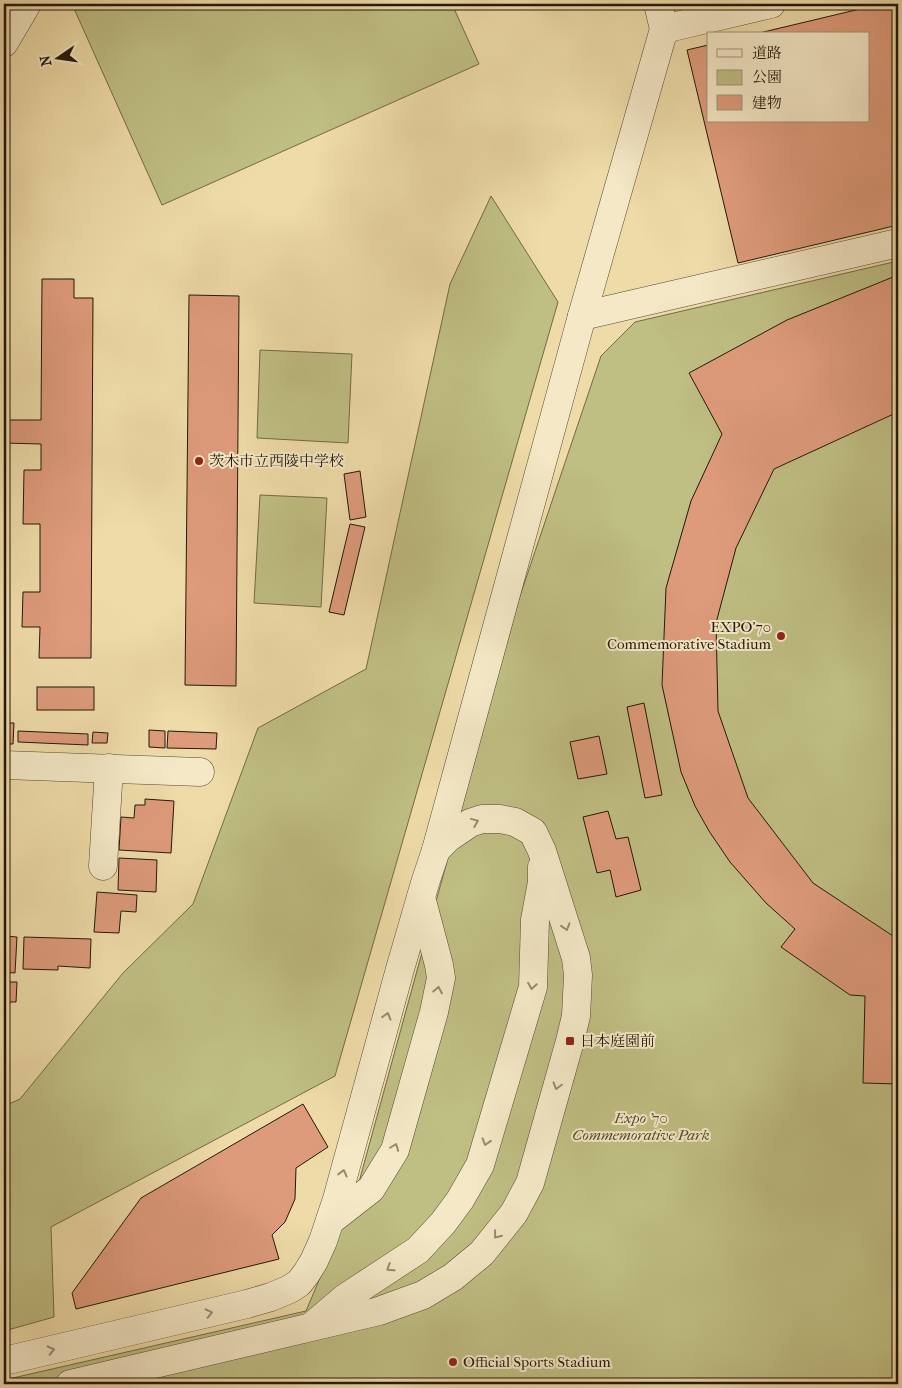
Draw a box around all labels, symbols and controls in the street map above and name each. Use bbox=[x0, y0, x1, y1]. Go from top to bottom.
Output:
north arrow bbox=[32, 32, 82, 82]
legend bbox=[707, 32, 870, 122]
text: 道路 bbox=[752, 44, 782, 62]
text: N bbox=[36, 53, 55, 68]
text: 公園 bbox=[752, 68, 782, 86]
text: 建物 bbox=[752, 94, 782, 112]
place label: 茨木市立西陵中学校 bbox=[209, 452, 344, 470]
marker: 茨木市立西陵中学校 bbox=[193, 455, 205, 467]
place label: EXPO'70 Commemorative Stadium bbox=[607, 618, 772, 653]
marker: EXPO'70 Commemorative Stadium bbox=[775, 630, 787, 642]
one-way arrow bbox=[470, 818, 479, 828]
one-way arrow bbox=[560, 923, 570, 931]
one-way arrow bbox=[527, 982, 537, 991]
one-way arrow bbox=[433, 986, 443, 995]
one-way arrow bbox=[381, 1012, 391, 1021]
place label: 日本庭園前 bbox=[580, 1032, 655, 1050]
marker: 日本庭園前 bbox=[564, 1035, 576, 1047]
one-way arrow bbox=[553, 1081, 563, 1089]
park label: Expo '70 Commemorative Park bbox=[572, 1109, 710, 1144]
one-way arrow bbox=[482, 1138, 492, 1146]
one-way arrow bbox=[389, 1143, 399, 1152]
one-way arrow bbox=[338, 1169, 348, 1177]
one-way arrow bbox=[493, 1229, 502, 1238]
one-way arrow bbox=[386, 1262, 396, 1271]
one-way arrow bbox=[205, 1308, 214, 1319]
one-way arrow bbox=[47, 1345, 56, 1356]
place label: Official Sports Stadium bbox=[463, 1353, 611, 1371]
marker: Official Sports Stadium bbox=[447, 1356, 459, 1368]

